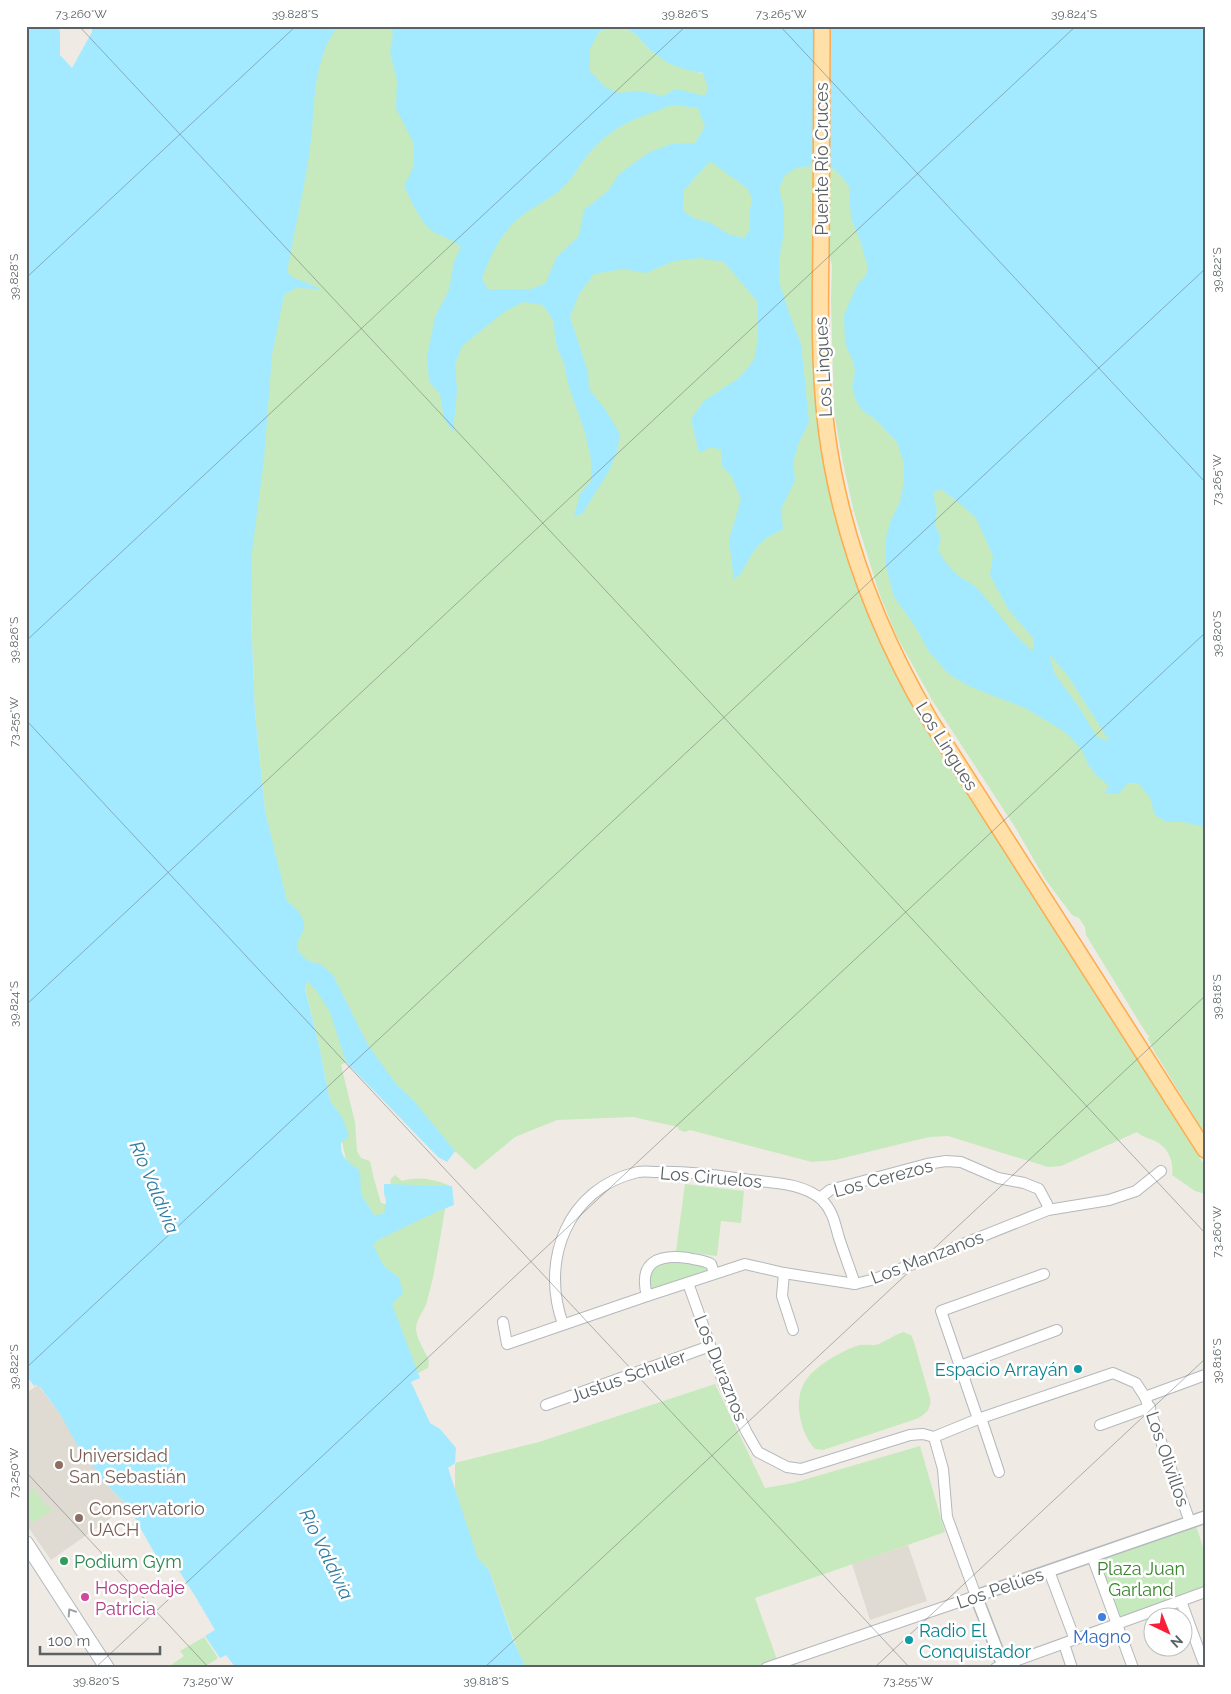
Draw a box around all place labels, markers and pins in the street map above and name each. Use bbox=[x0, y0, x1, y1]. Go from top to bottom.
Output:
place label: Espacio Arrayán bbox=[935, 1359, 1068, 1380]
marker: Espacio Arrayán bbox=[1072, 1363, 1084, 1375]
place label: Universidad San Sebastián bbox=[69, 1445, 186, 1487]
marker: Universidad San Sebastián bbox=[53, 1459, 65, 1471]
place label: Conservatorio UACH bbox=[89, 1498, 205, 1540]
marker: Conservatorio UACH bbox=[73, 1512, 85, 1524]
place label: Podium Gym bbox=[74, 1551, 182, 1572]
marker: Podium Gym bbox=[58, 1555, 70, 1567]
place label: Hospedaje Patricia bbox=[95, 1577, 185, 1619]
marker: Hospedaje Patricia bbox=[79, 1591, 91, 1603]
marker: Magno bbox=[1096, 1611, 1108, 1623]
place label: Radio El Conquistador bbox=[919, 1620, 1032, 1662]
place label: Magno bbox=[1073, 1626, 1131, 1647]
marker: Radio El Conquistador bbox=[903, 1634, 915, 1646]

